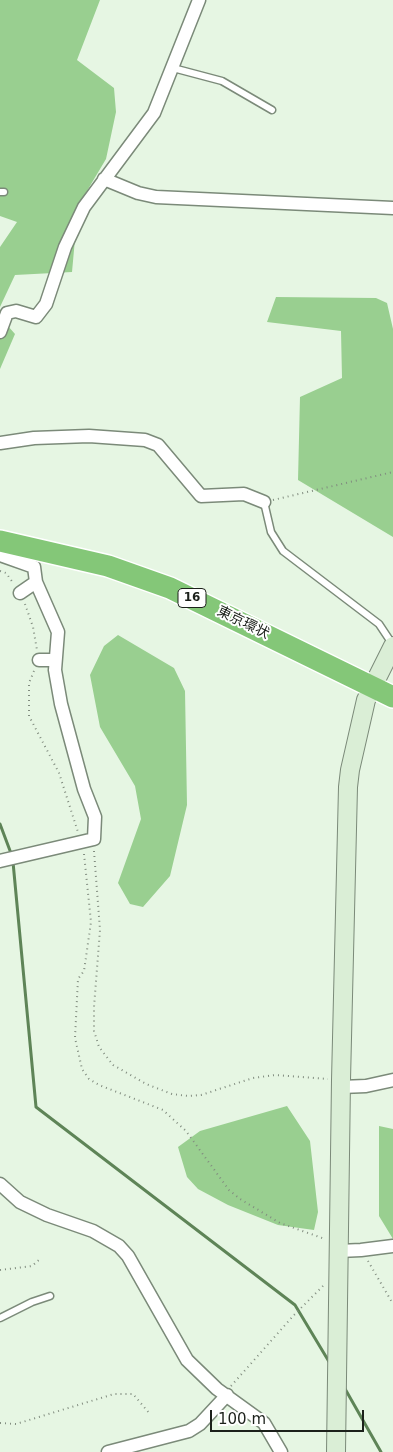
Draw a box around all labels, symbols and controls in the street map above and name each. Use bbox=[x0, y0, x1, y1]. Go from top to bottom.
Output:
road number: 16 bbox=[178, 588, 206, 608]
street label: 東京環状 bbox=[214, 603, 272, 643]
scale bar bbox=[213, 1400, 367, 1432]
text: 100 m bbox=[218, 1410, 266, 1428]

